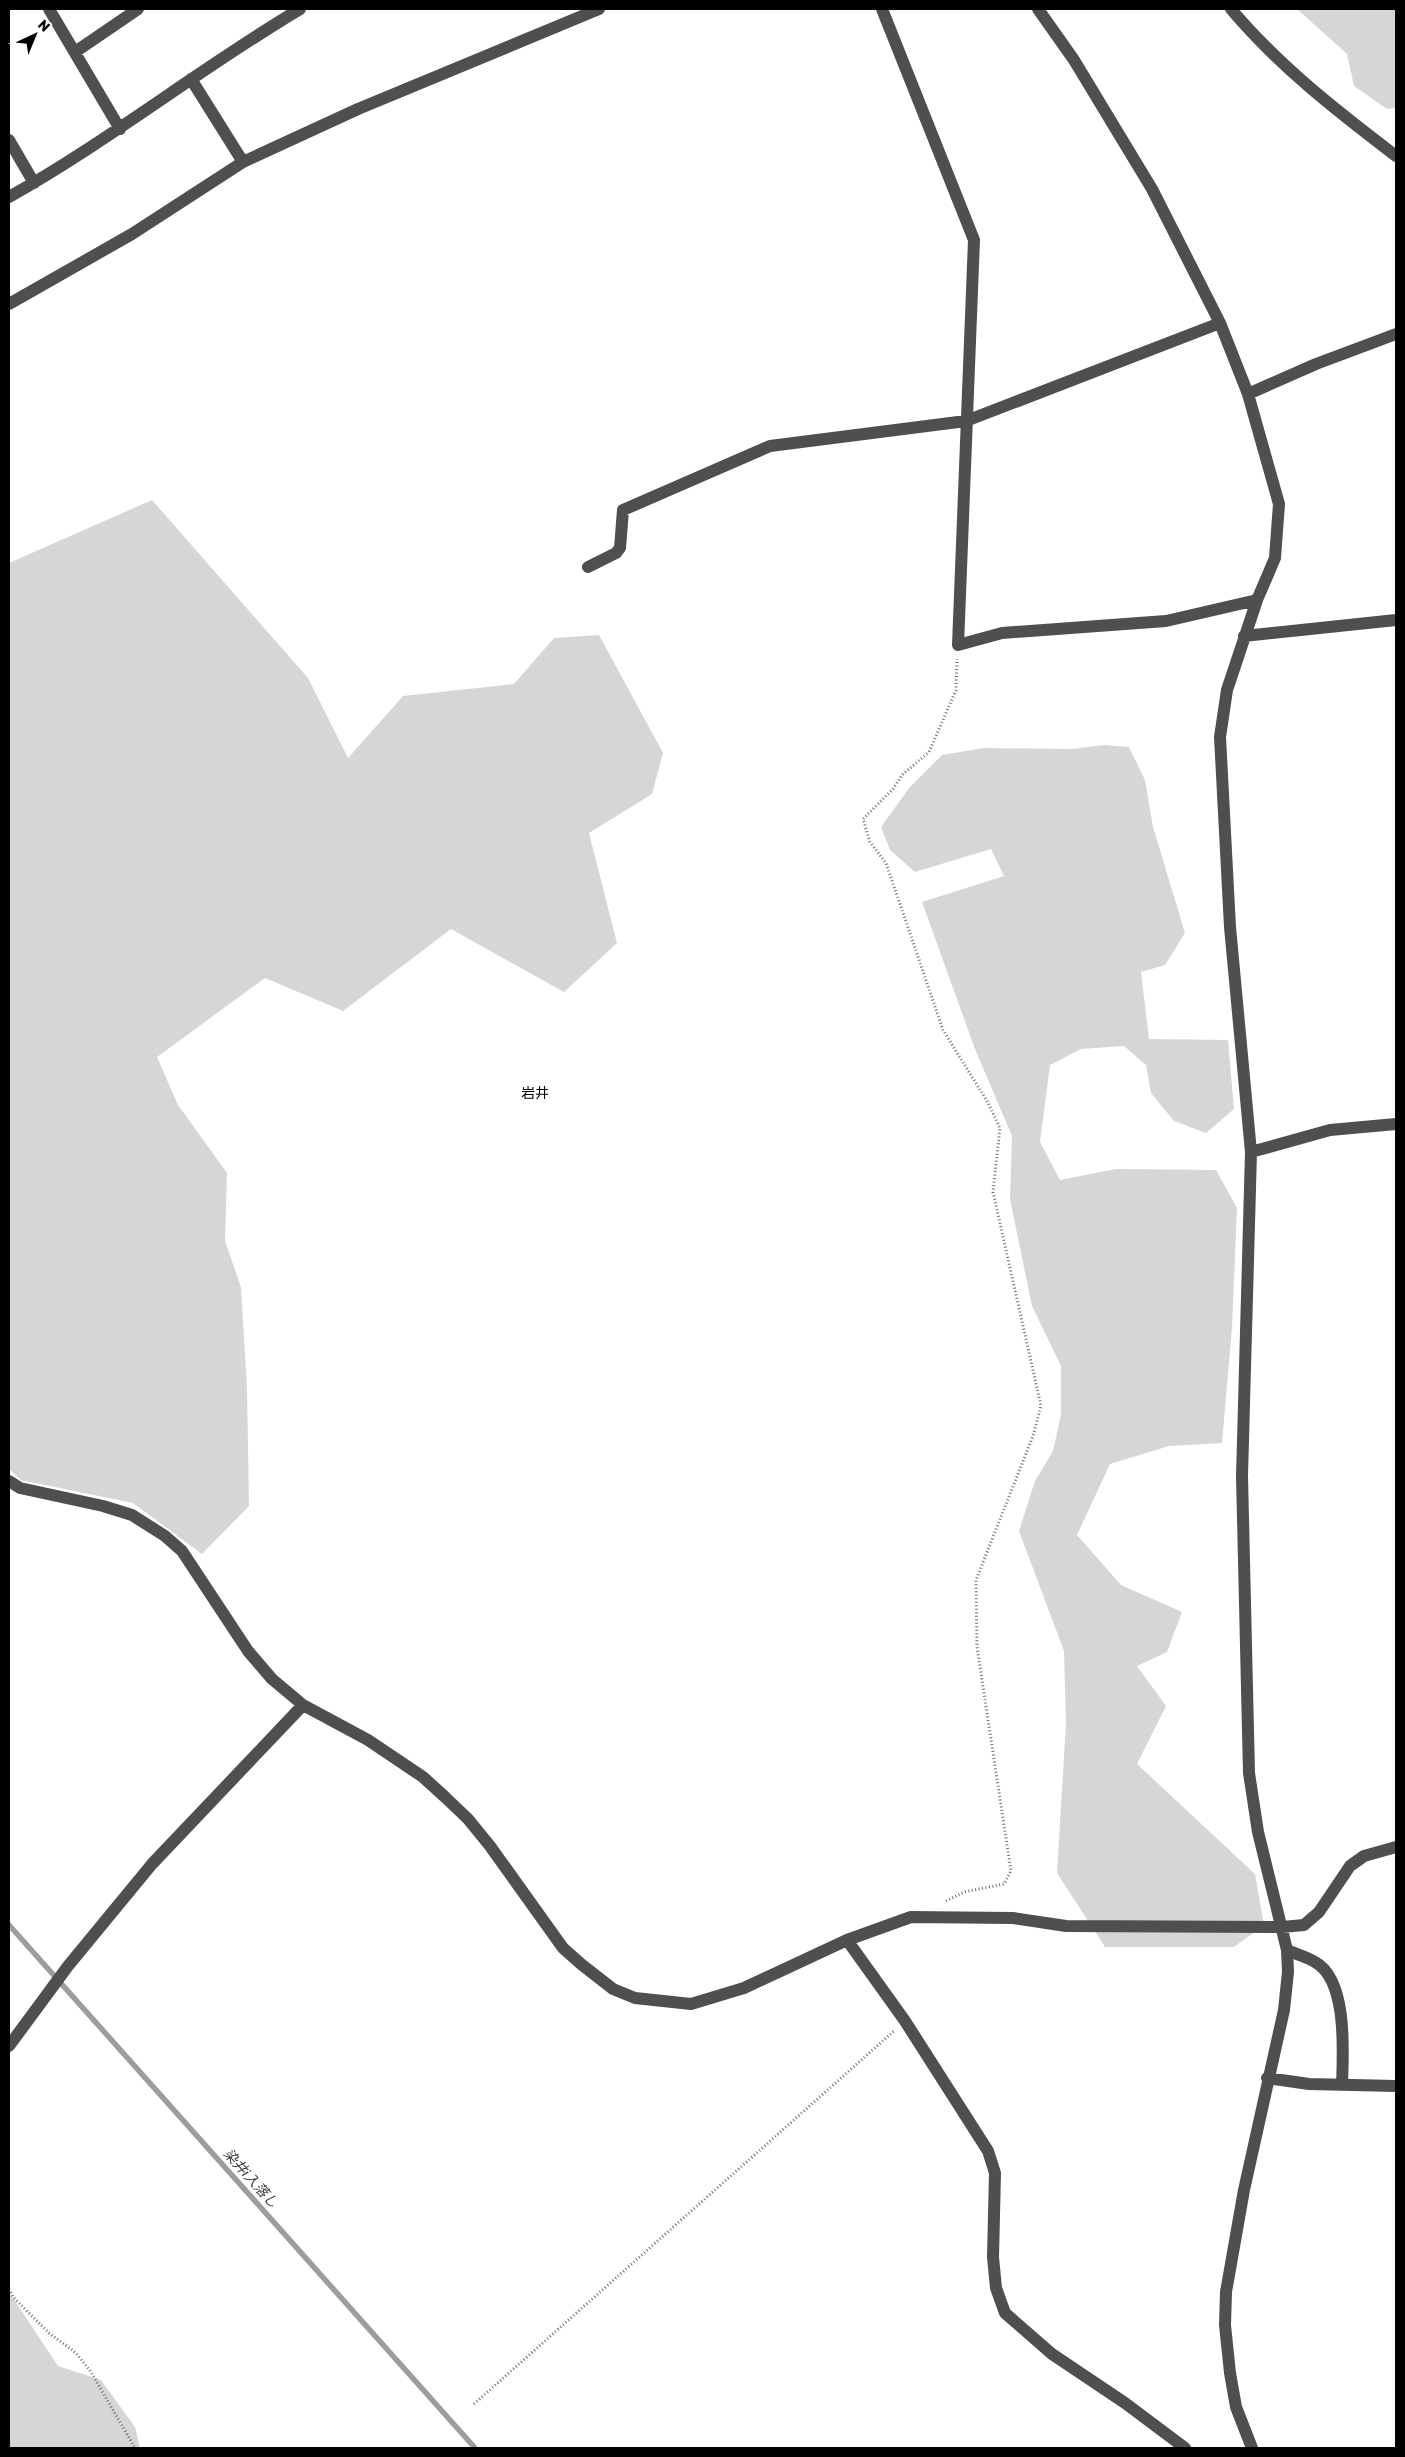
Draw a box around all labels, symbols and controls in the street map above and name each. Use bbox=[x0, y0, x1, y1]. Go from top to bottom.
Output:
north arrow bbox=[10, 10, 60, 60]
text: N bbox=[34, 16, 53, 36]
district label: 岩井 bbox=[521, 1085, 549, 1102]
water label: 染井i入落し bbox=[220, 2145, 282, 2211]

